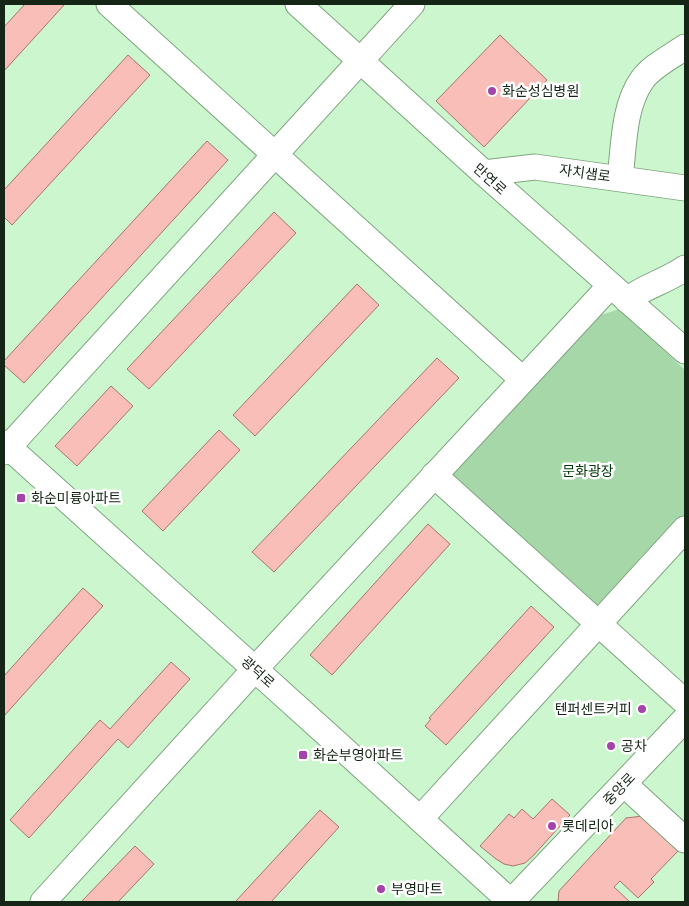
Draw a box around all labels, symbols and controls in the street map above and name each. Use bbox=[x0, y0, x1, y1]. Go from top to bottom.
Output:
place label: 화순성심병원 bbox=[502, 84, 579, 101]
marker: 화순성심병원 bbox=[486, 85, 498, 97]
street label: 만연로 bbox=[469, 161, 509, 199]
street label: 자치샘로 bbox=[558, 162, 612, 187]
park label: 문화광장 bbox=[562, 464, 614, 481]
place label: 화순미륭아파트 bbox=[31, 491, 121, 508]
marker: 화순미륭아파트 bbox=[15, 492, 27, 504]
street label: 광덕로 bbox=[237, 654, 277, 692]
place label: 텐퍼센트커피 bbox=[555, 702, 632, 719]
marker: 텐퍼센트커피 bbox=[636, 703, 648, 715]
place label: 공차 bbox=[621, 739, 647, 756]
marker: 공차 bbox=[605, 740, 617, 752]
place label: 화순부영아파트 bbox=[313, 748, 403, 765]
marker: 화순부영아파트 bbox=[297, 749, 309, 761]
street label: 중앙로 bbox=[601, 770, 640, 810]
place label: 롯데리아 bbox=[562, 819, 614, 836]
marker: 롯데리아 bbox=[546, 820, 558, 832]
place label: 부영마트 bbox=[391, 882, 443, 899]
marker: 부영마트 bbox=[375, 883, 387, 895]

